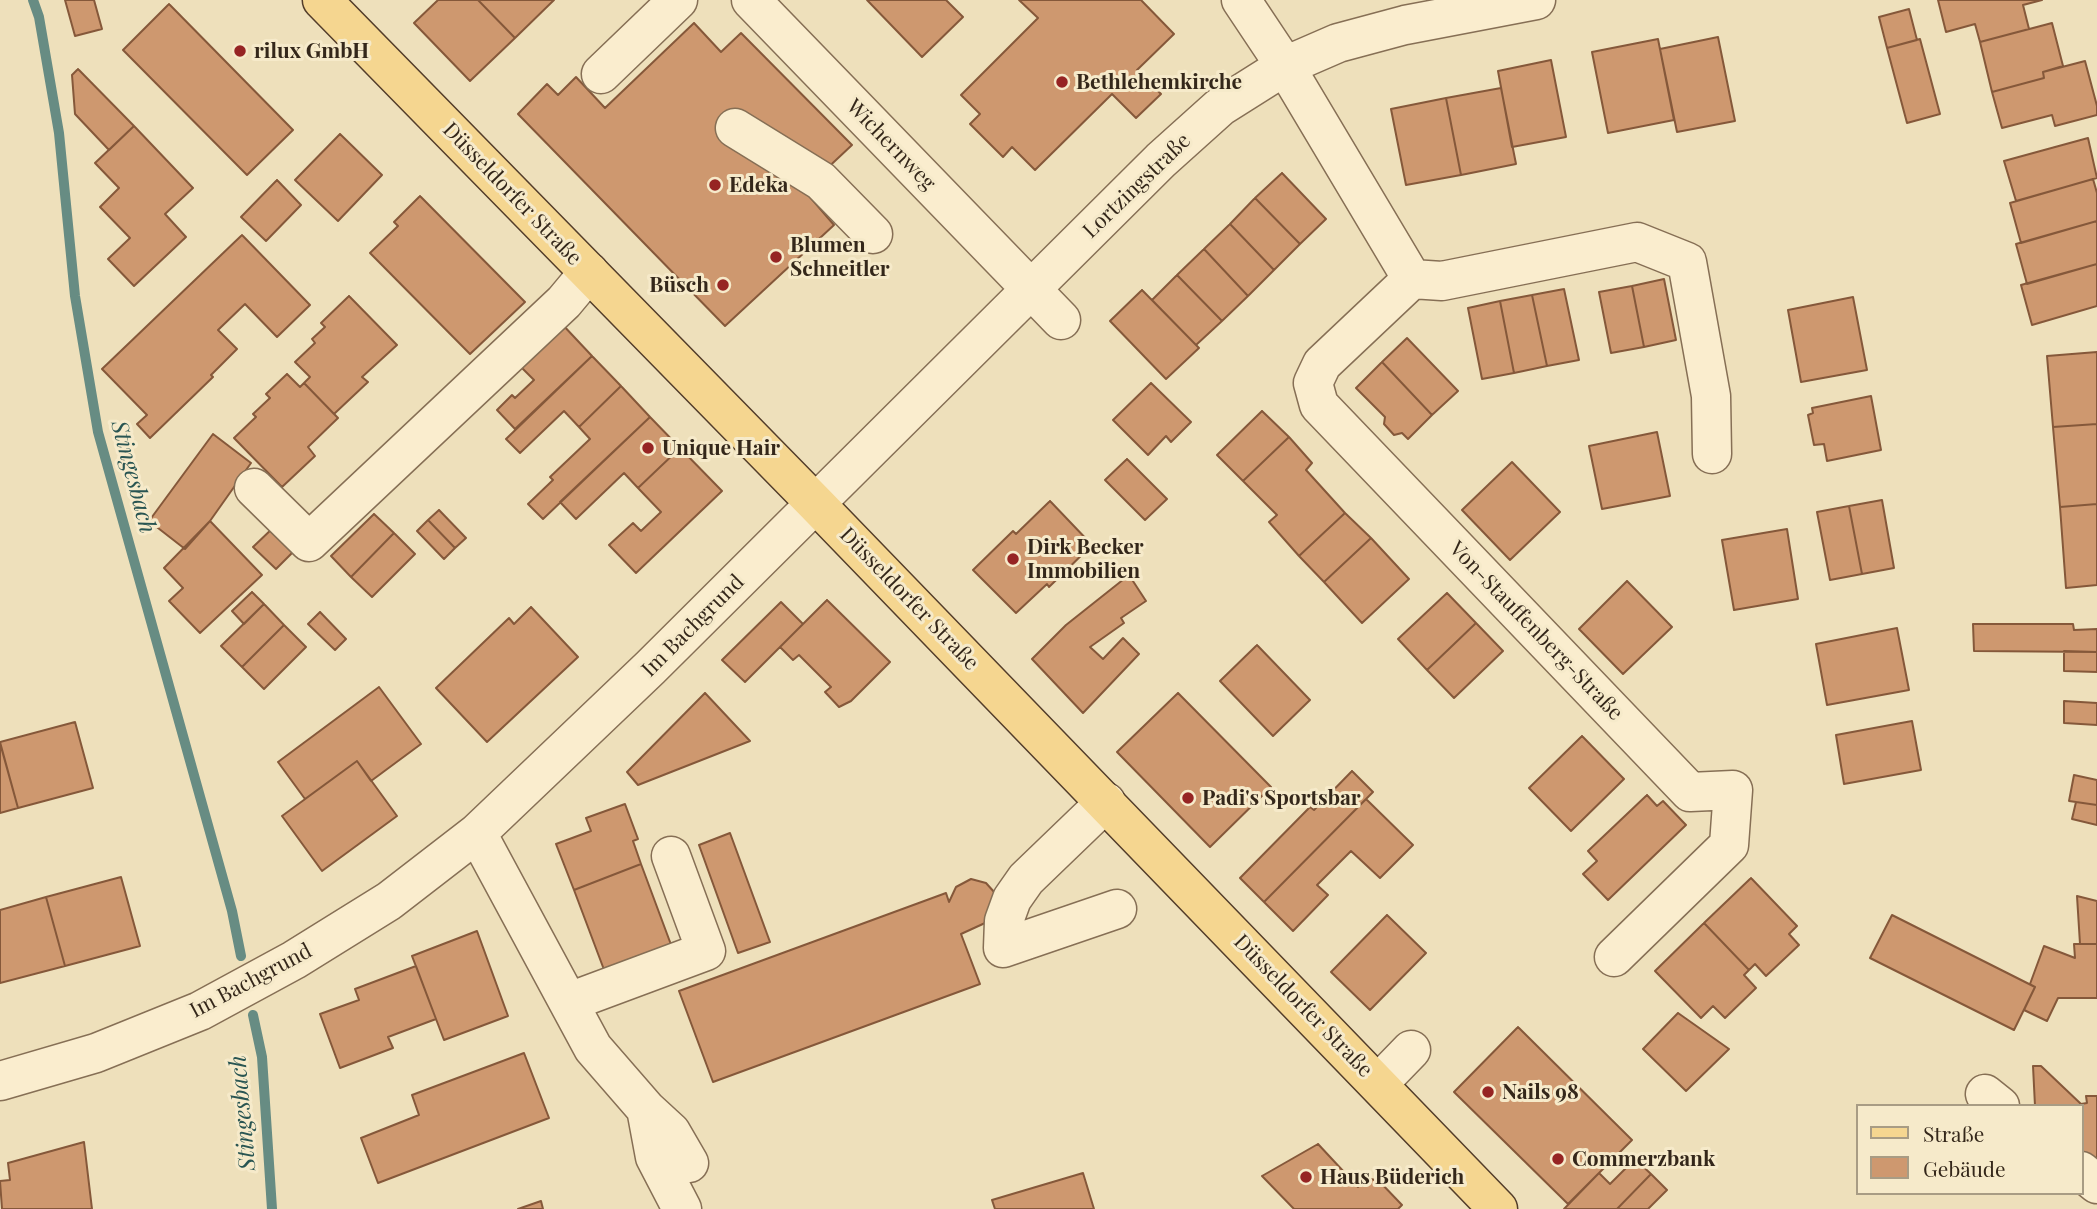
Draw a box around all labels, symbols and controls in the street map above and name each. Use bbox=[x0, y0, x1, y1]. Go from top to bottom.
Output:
place label: rilux GmbH bbox=[254, 38, 369, 64]
marker: rilux GmbH bbox=[232, 43, 248, 59]
place label: Bethlehemkirche bbox=[1076, 69, 1242, 95]
marker: Bethlehemkirche bbox=[1054, 74, 1070, 90]
street label: Wichernweg bbox=[841, 94, 941, 196]
street label: Düsseldorfer Straße bbox=[437, 117, 587, 271]
street label: Lortzingstraße bbox=[1078, 128, 1196, 244]
place label: Edeka bbox=[729, 172, 788, 198]
marker: Edeka bbox=[707, 177, 723, 193]
place label: Blumen Schneitler bbox=[790, 232, 890, 282]
marker: Blumen Schneitler bbox=[768, 249, 784, 265]
place label: Büsch bbox=[649, 272, 709, 298]
marker: Büsch bbox=[715, 277, 731, 293]
water label: Stingesbach bbox=[105, 418, 161, 536]
place label: Unique Hair bbox=[662, 435, 780, 461]
marker: Unique Hair bbox=[640, 440, 656, 456]
street label: Düsseldorfer Straße bbox=[834, 522, 984, 676]
place label: Dirk Becker Immobilien bbox=[1027, 534, 1144, 584]
street label: Von-Stauffenberg-Straße bbox=[1444, 536, 1628, 726]
marker: Dirk Becker Immobilien bbox=[1005, 551, 1021, 567]
street label: Im Bachgrund bbox=[637, 570, 749, 682]
place label: Padi's Sportsbar bbox=[1202, 785, 1361, 811]
marker: Padi's Sportsbar bbox=[1180, 790, 1196, 806]
street label: Düsseldorfer Straße bbox=[1228, 929, 1378, 1083]
street label: Im Bachgrund bbox=[186, 938, 316, 1024]
water label: Stingesbach bbox=[224, 1054, 262, 1172]
place label: Nails 98 bbox=[1502, 1079, 1579, 1105]
marker: Nails 98 bbox=[1480, 1084, 1496, 1100]
legend bbox=[1856, 1104, 2083, 1195]
text: Straße bbox=[1923, 1119, 1984, 1147]
place label: Commerzbank bbox=[1572, 1146, 1715, 1172]
marker: Commerzbank bbox=[1550, 1151, 1566, 1167]
text: Gebäude bbox=[1923, 1154, 2006, 1182]
place label: Haus Büderich bbox=[1320, 1164, 1464, 1190]
marker: Haus Büderich bbox=[1298, 1169, 1314, 1185]

